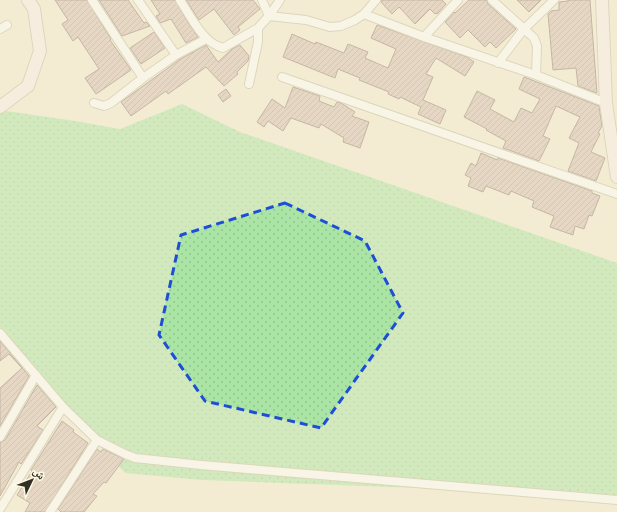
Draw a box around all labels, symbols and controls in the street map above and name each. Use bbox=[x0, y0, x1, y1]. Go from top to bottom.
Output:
north arrow bbox=[12, 460, 52, 500]
text: ش bbox=[29, 464, 49, 483]

